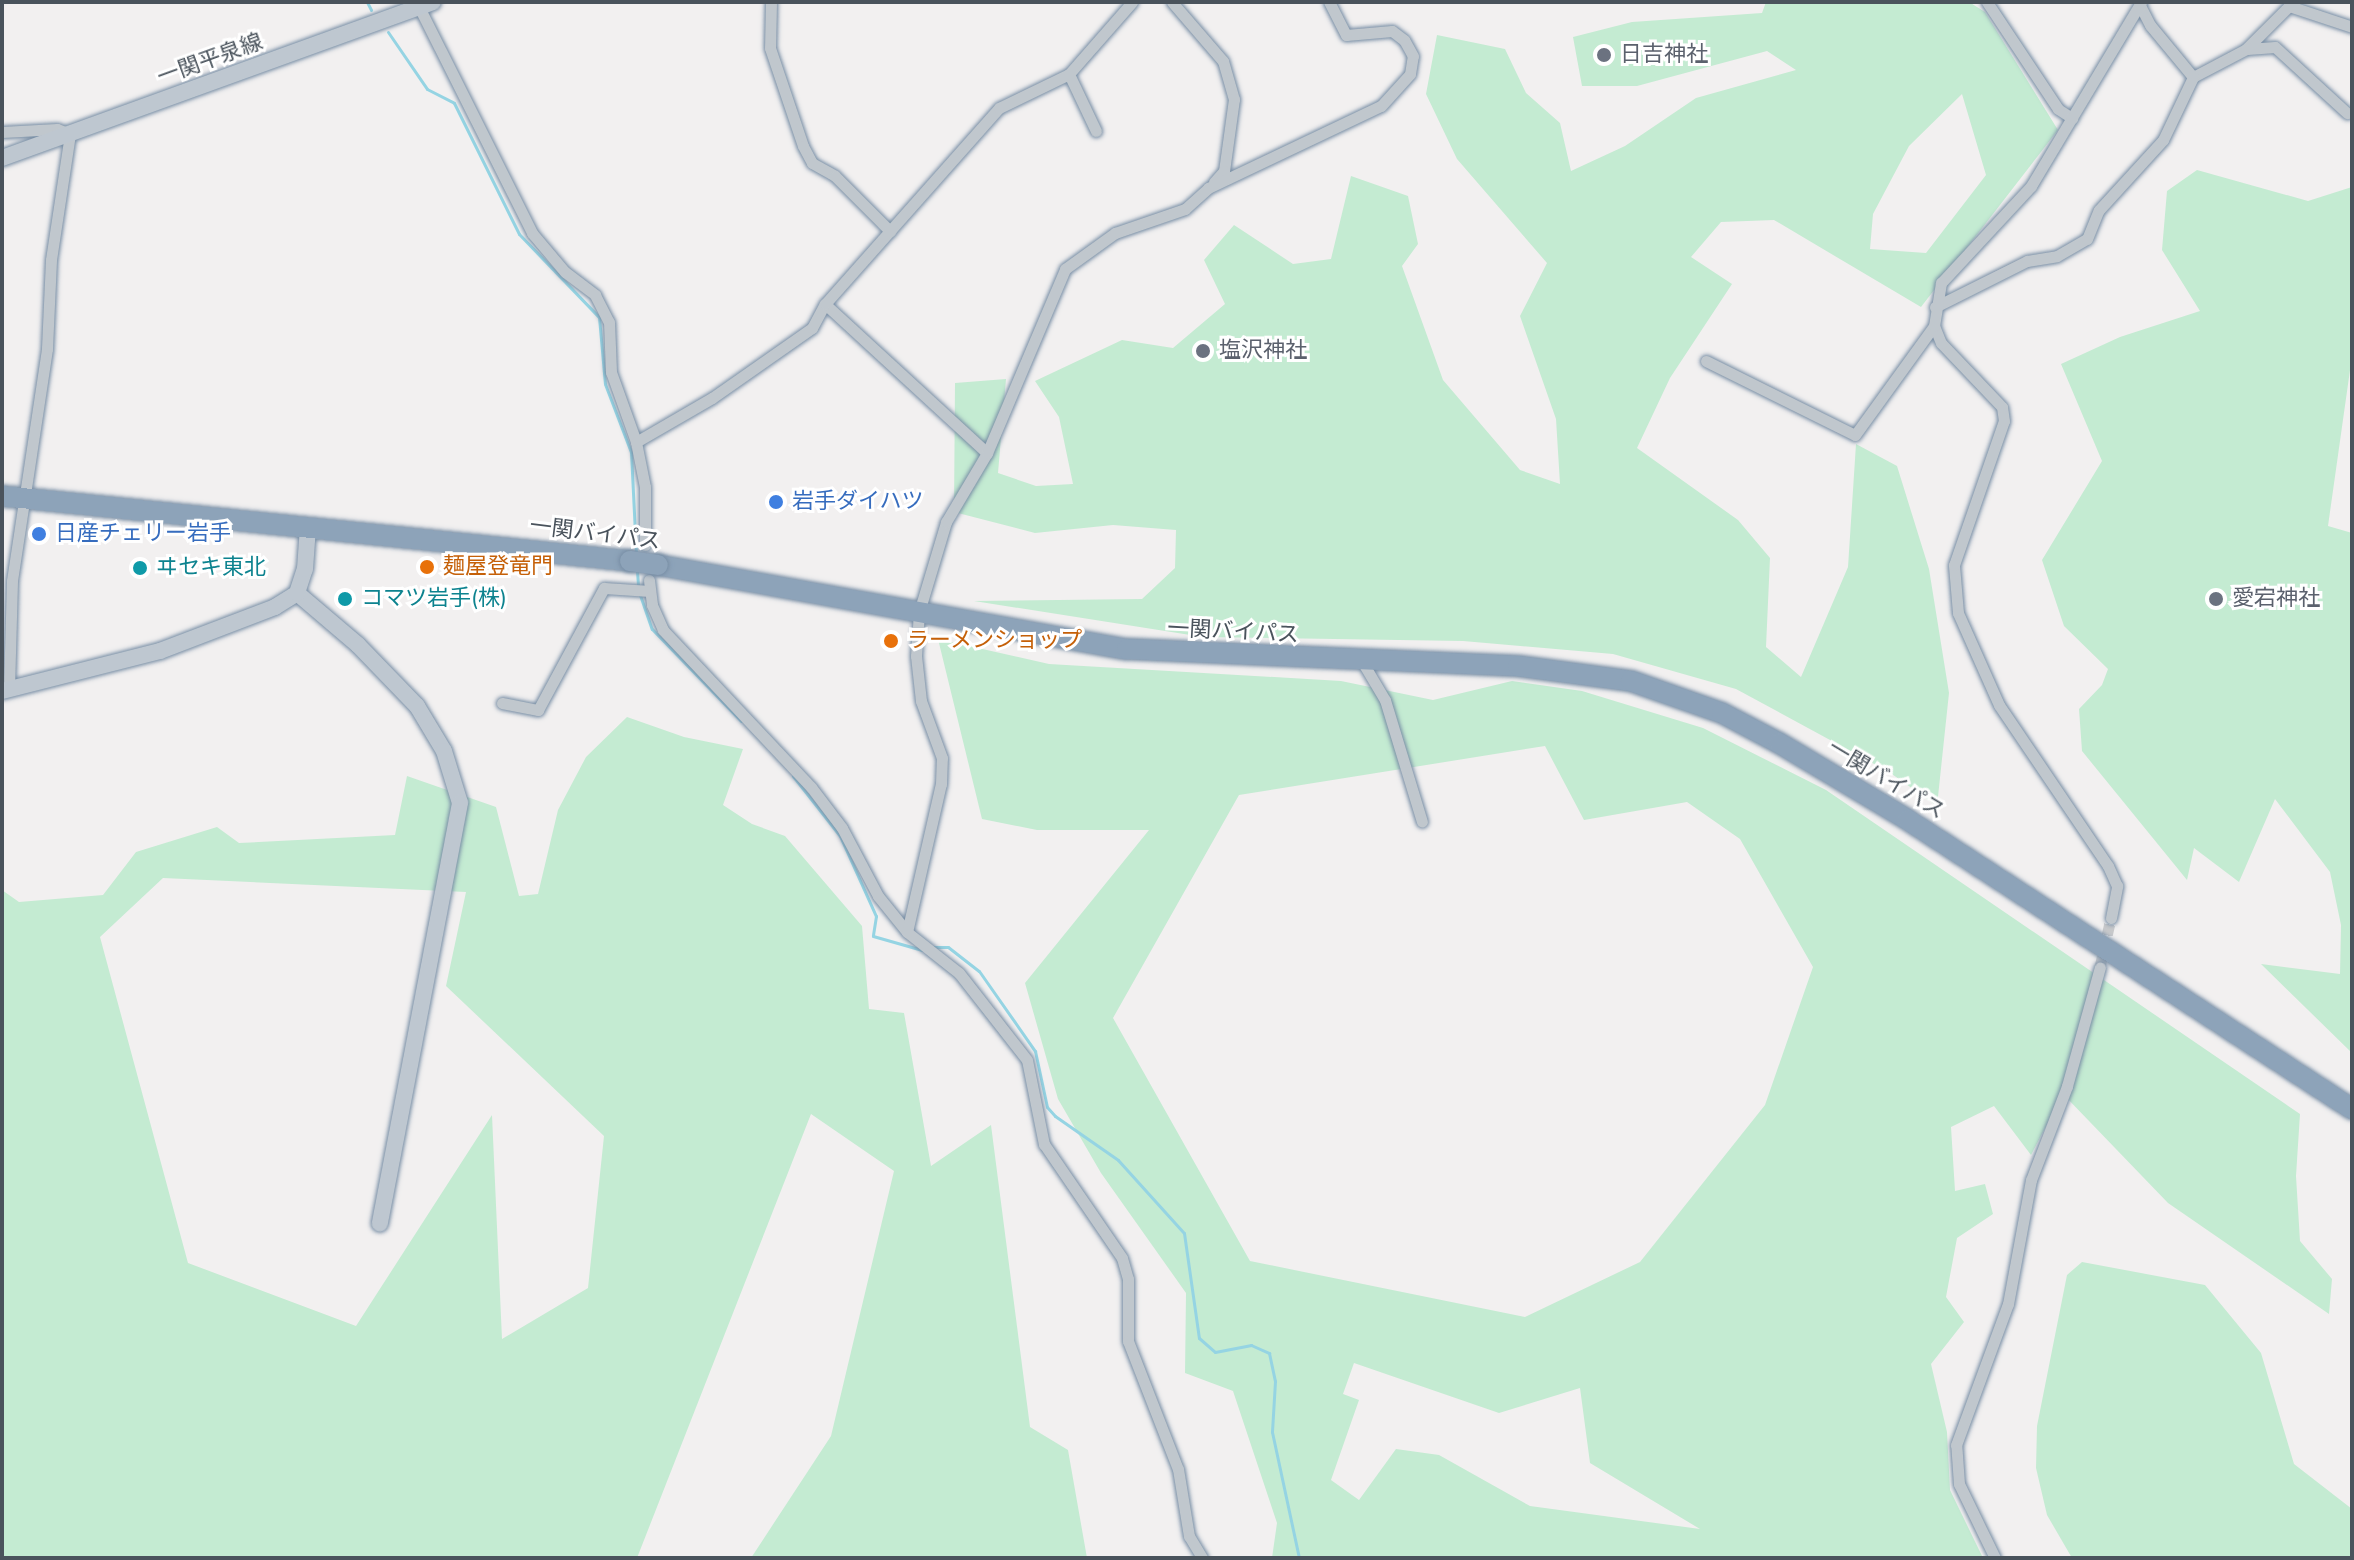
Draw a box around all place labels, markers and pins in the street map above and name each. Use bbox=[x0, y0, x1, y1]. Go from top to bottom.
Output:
place label: 日吉神社 bbox=[1620, 42, 1708, 68]
marker: 日吉神社 bbox=[1595, 46, 1613, 64]
place label: 塩沢神社 bbox=[1219, 338, 1307, 364]
marker: 塩沢神社 bbox=[1194, 342, 1212, 360]
place label: 岩手ダイハツ bbox=[792, 489, 924, 515]
marker: 岩手ダイハツ bbox=[767, 493, 785, 511]
place label: 日産チェリー岩手 bbox=[55, 521, 231, 547]
marker: 日産チェリー岩手 bbox=[30, 525, 48, 543]
place label: 麺屋登竜門 bbox=[443, 554, 553, 580]
place label: ヰセキ東北 bbox=[156, 555, 266, 581]
marker: 麺屋登竜門 bbox=[418, 558, 436, 576]
marker: ヰセキ東北 bbox=[131, 559, 149, 577]
place label: コマツ岩手(株) bbox=[361, 586, 507, 612]
place label: 愛宕神社 bbox=[2232, 586, 2320, 612]
marker: コマツ岩手(株) bbox=[336, 590, 354, 608]
marker: 愛宕神社 bbox=[2207, 590, 2225, 608]
place label: ラーメンショップ bbox=[907, 628, 1083, 654]
marker: ラーメンショップ bbox=[882, 632, 900, 650]

